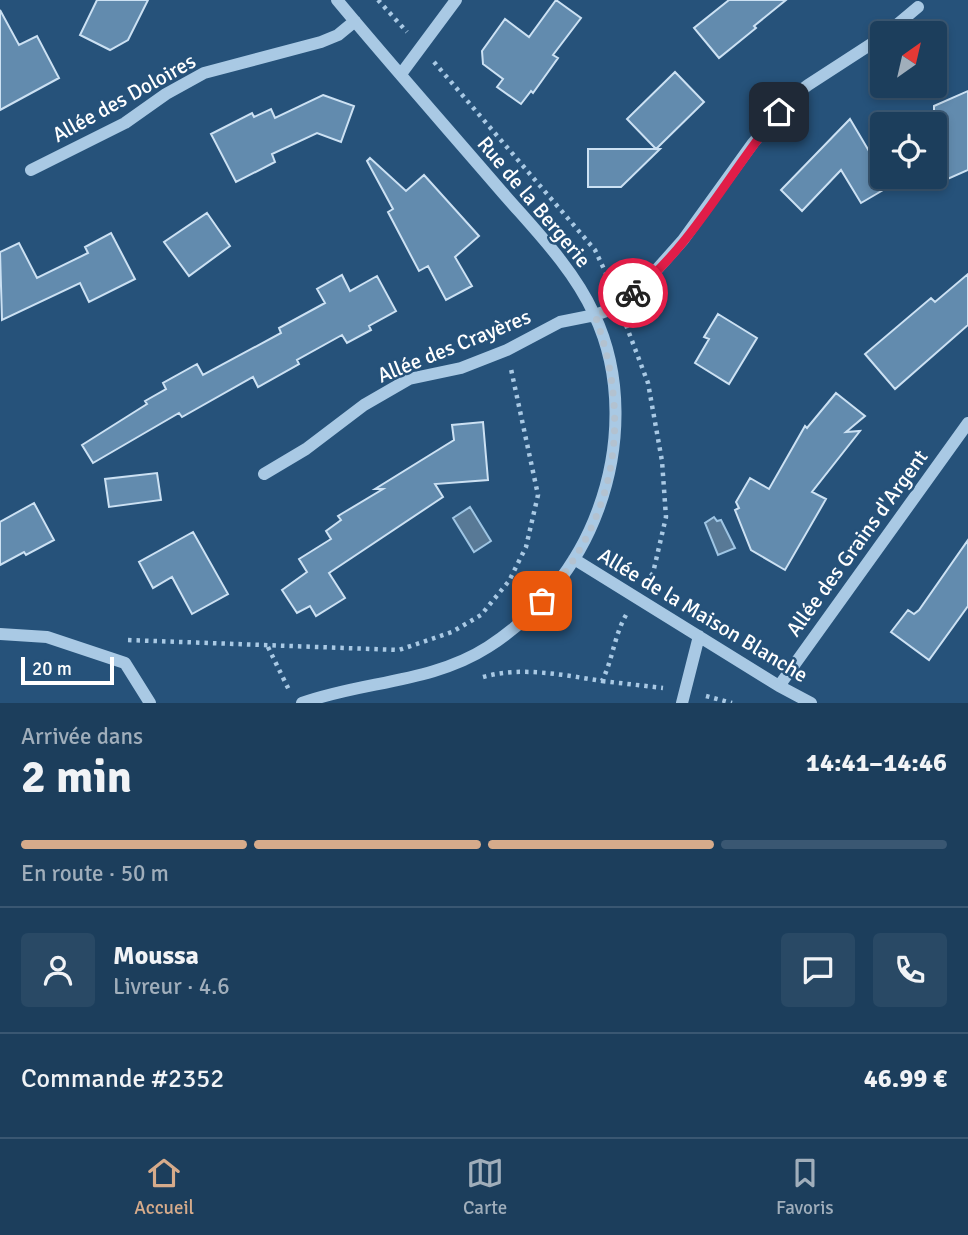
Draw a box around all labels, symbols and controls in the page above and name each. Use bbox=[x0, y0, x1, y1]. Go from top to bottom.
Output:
north arrow bbox=[870, 21, 947, 98]
map controls bbox=[870, 21, 947, 189]
street label: Allée des Doloires bbox=[48, 48, 200, 148]
pin bbox=[749, 82, 809, 142]
icon: home bbox=[760, 93, 798, 131]
button: locate bbox=[870, 112, 947, 189]
street label: Rue de la Bergerie bbox=[472, 131, 596, 273]
courier bbox=[598, 258, 668, 328]
icon: bike bbox=[614, 274, 652, 312]
street label: Allée des Crayères bbox=[373, 303, 535, 389]
street label: Allée des Grains d'Argent bbox=[780, 445, 934, 641]
street label: Allée de la Maison Blanche bbox=[593, 542, 813, 688]
pin bbox=[512, 571, 572, 631]
icon: bag bbox=[523, 582, 561, 620]
scale bar bbox=[21, 654, 114, 686]
text: 20 m bbox=[32, 657, 72, 681]
text: Arrivée dans bbox=[21, 722, 143, 751]
text: 14:41–14:46 bbox=[806, 747, 947, 779]
text: 2 min bbox=[21, 749, 132, 805]
text: En route · 50 m bbox=[21, 859, 169, 888]
button: person bbox=[21, 933, 95, 1007]
button: chat bbox=[781, 933, 855, 1007]
button: phone bbox=[873, 933, 947, 1007]
text: Moussa bbox=[113, 940, 199, 972]
text: Livreur · 4.6 bbox=[113, 972, 230, 1001]
text: Commande #2352 bbox=[21, 1063, 224, 1095]
text: 46.99 € bbox=[864, 1063, 947, 1095]
tab: Accueil bbox=[134, 1154, 194, 1220]
tab: Carte bbox=[463, 1154, 507, 1220]
tab: Favoris bbox=[776, 1154, 834, 1220]

